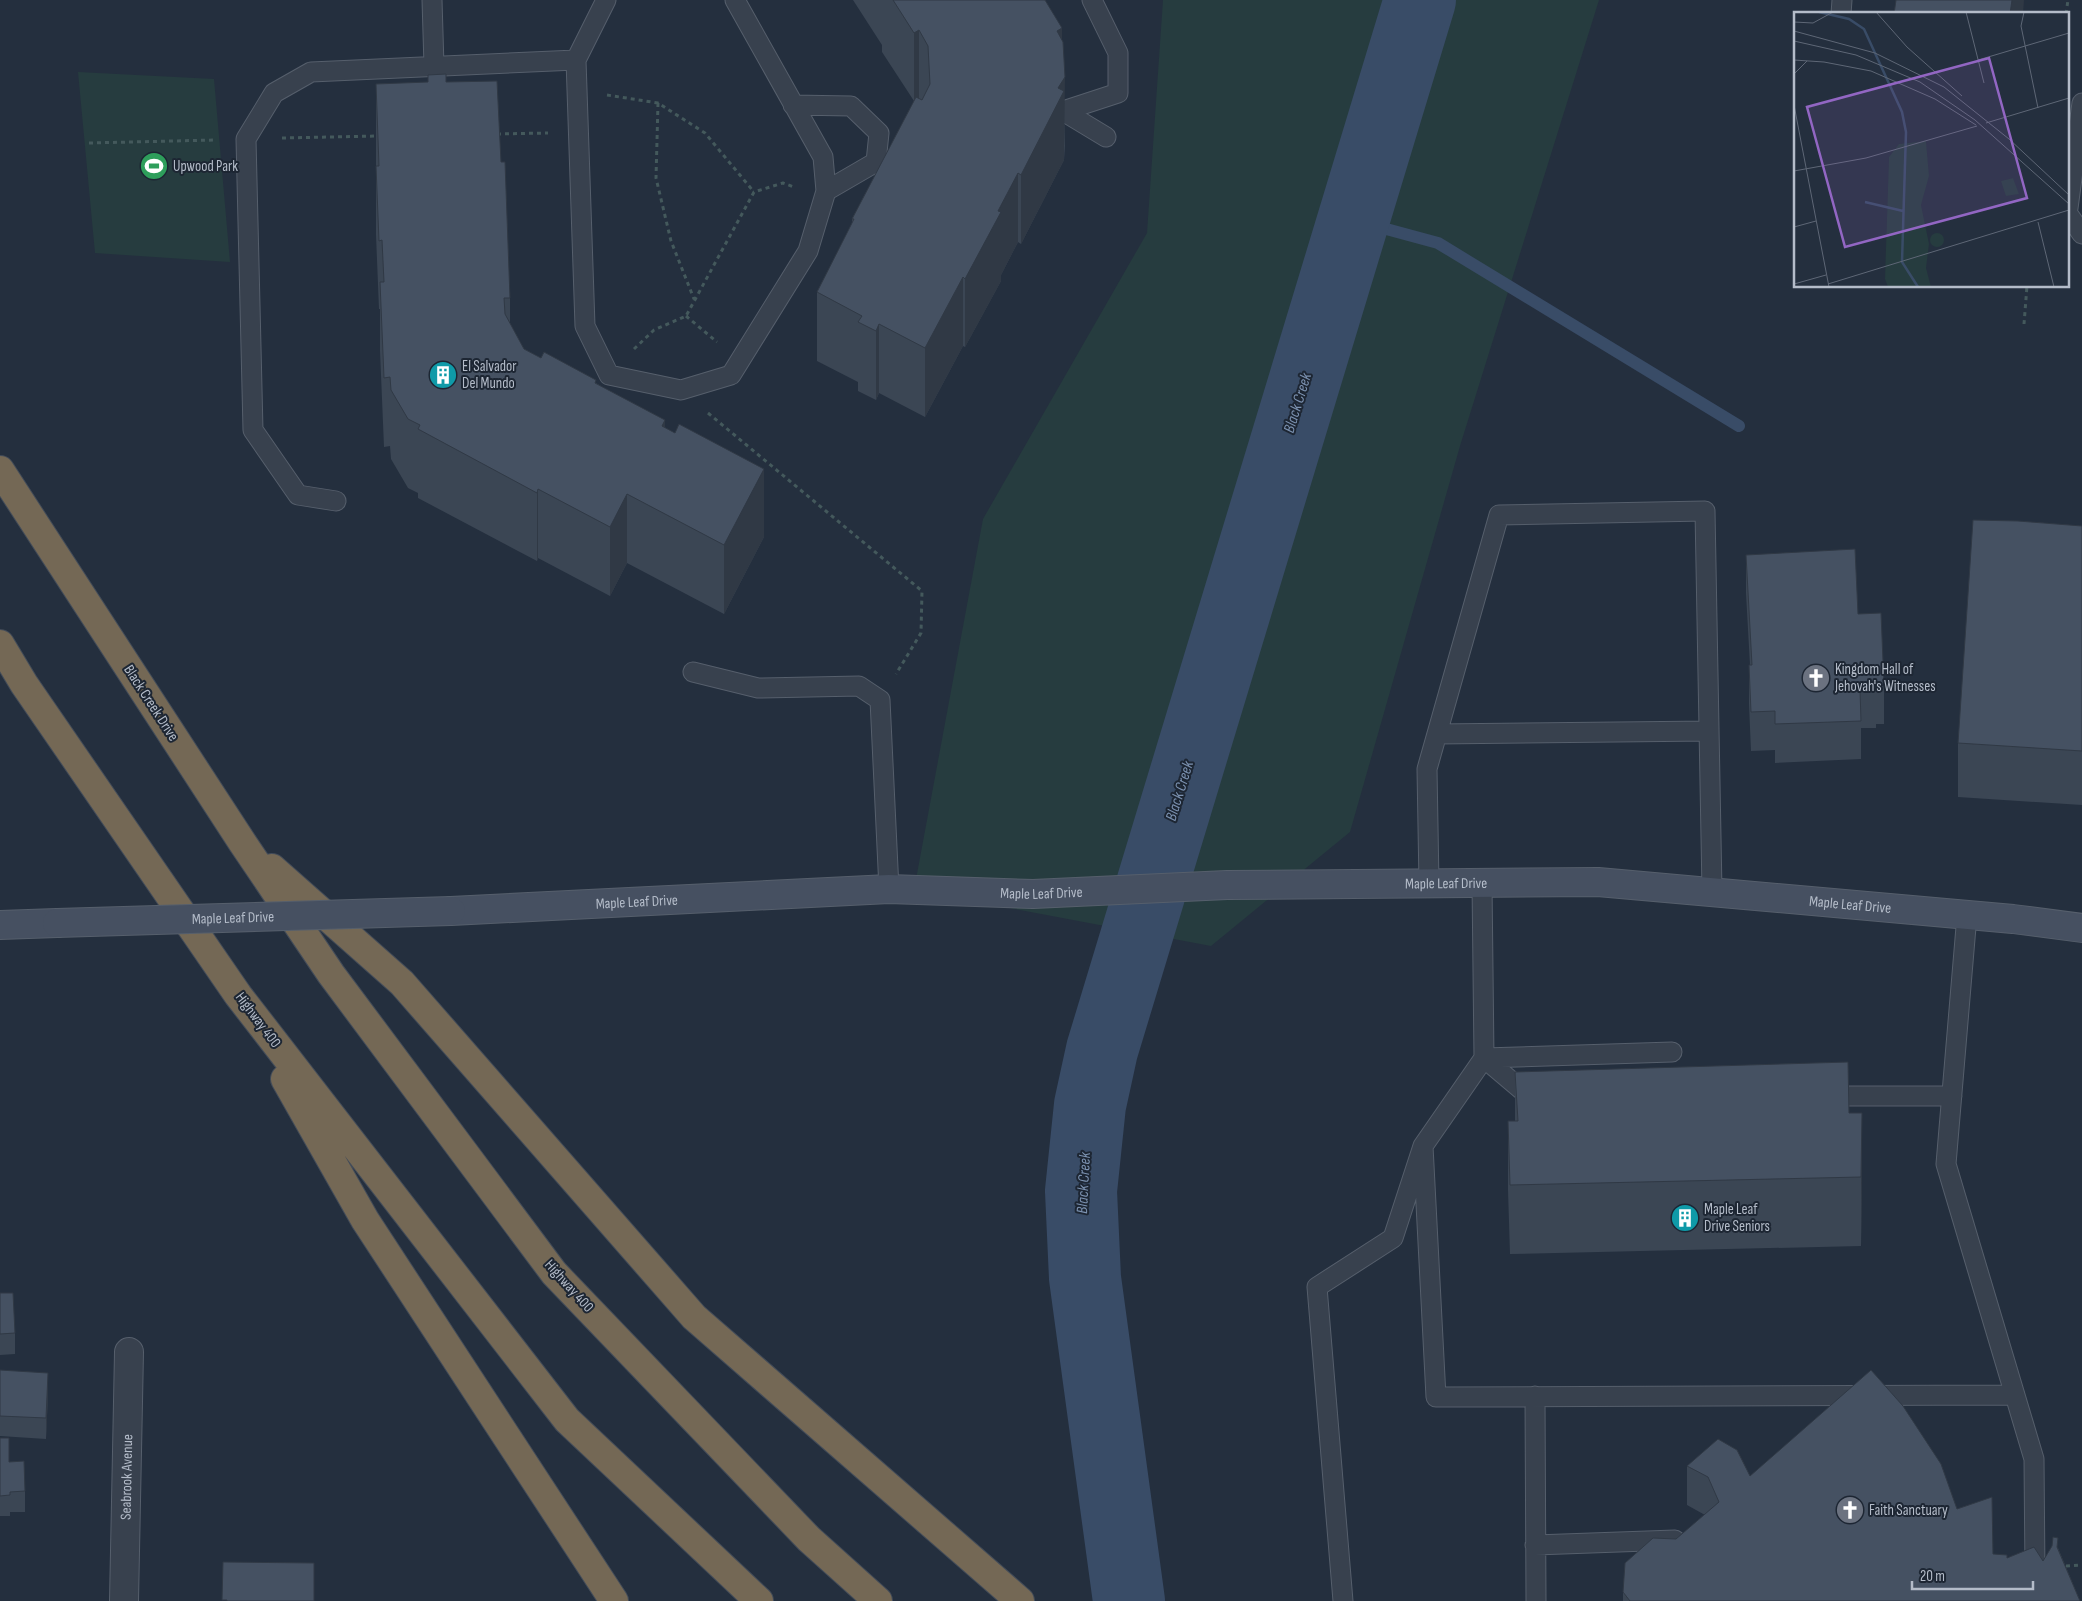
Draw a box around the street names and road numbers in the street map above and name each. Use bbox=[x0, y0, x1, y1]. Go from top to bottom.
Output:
street label: Black Creek Drive bbox=[119, 661, 183, 745]
street label: Maple Leaf Drive bbox=[1405, 873, 1487, 893]
street label: Maple Leaf Drive bbox=[1000, 882, 1083, 904]
street label: Maple Leaf Drive bbox=[595, 890, 678, 913]
street label: Maple Leaf Drive bbox=[1808, 891, 1892, 918]
street label: Maple Leaf Drive bbox=[191, 907, 274, 928]
street label: Highway 400 bbox=[231, 989, 285, 1051]
street label: Highway 400 bbox=[540, 1256, 598, 1316]
street label: Seabrook Avenue bbox=[116, 1434, 137, 1520]

